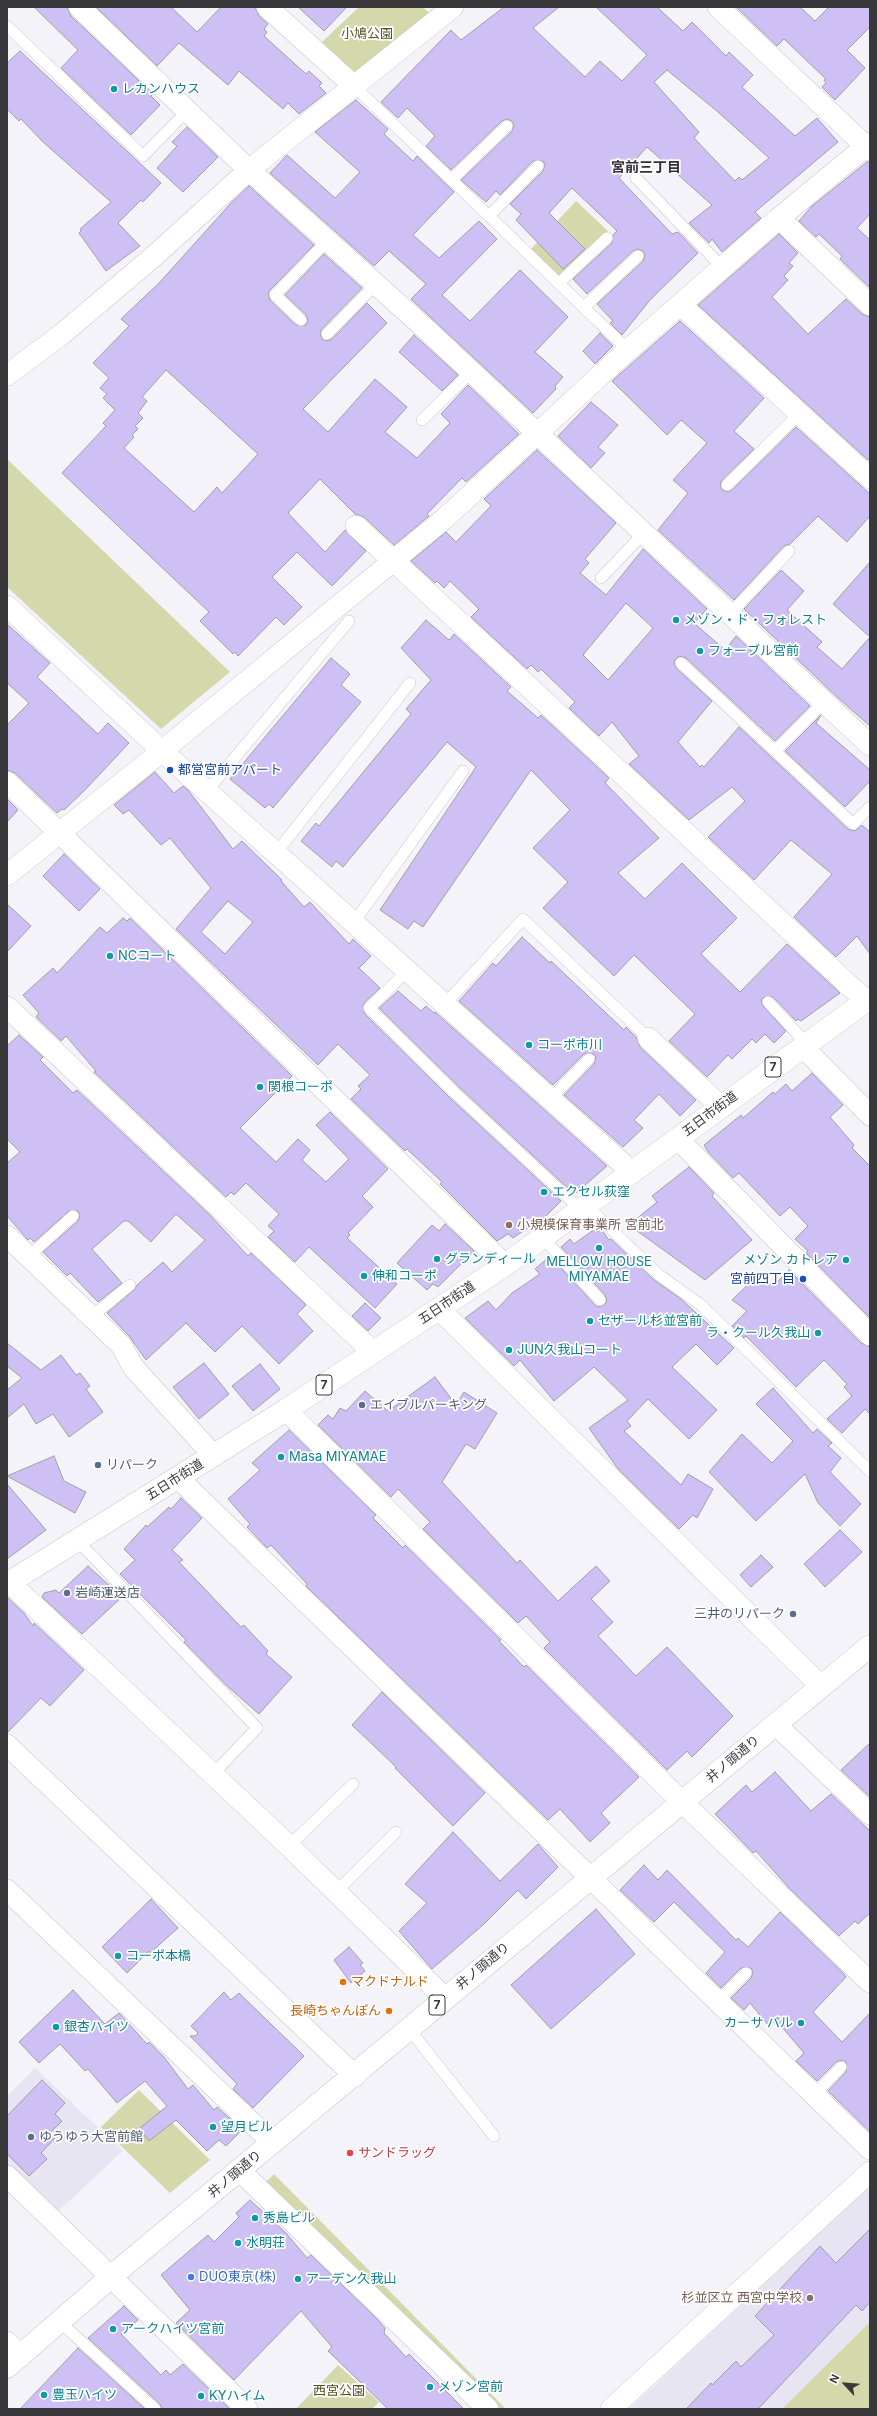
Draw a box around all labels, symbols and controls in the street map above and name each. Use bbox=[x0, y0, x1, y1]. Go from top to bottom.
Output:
park label: 小鳩公園 bbox=[341, 26, 393, 42]
place label: レカンハウス bbox=[122, 81, 200, 97]
marker: レカンハウス bbox=[109, 84, 119, 94]
district label: 宮前三丁目 bbox=[611, 160, 681, 176]
place label: メゾン・ド・フォレスト bbox=[684, 612, 827, 628]
marker: メゾン・ド・フォレスト bbox=[671, 615, 681, 625]
place label: フォーブル宮前 bbox=[708, 643, 799, 659]
marker: フォーブル宮前 bbox=[695, 646, 705, 656]
place label: 都営宮前アパート bbox=[178, 762, 282, 778]
marker: 都営宮前アパート bbox=[165, 765, 175, 775]
place label: NCコート bbox=[118, 948, 176, 964]
marker: NCコート bbox=[105, 951, 115, 961]
place label: コーポ市川 bbox=[537, 1037, 602, 1053]
marker: コーポ市川 bbox=[524, 1040, 534, 1050]
road number: 7 bbox=[765, 1057, 781, 1077]
place label: 関根コーポ bbox=[268, 1079, 333, 1095]
marker: 関根コーポ bbox=[255, 1082, 265, 1092]
street label: 五日市街道 bbox=[679, 1088, 741, 1140]
place label: エクセル荻窪 bbox=[552, 1184, 630, 1200]
marker: エクセル荻窪 bbox=[539, 1187, 549, 1197]
place label: 小規模保育事業所 宮前北 bbox=[517, 1217, 664, 1233]
marker: 小規模保育事業所 宮前北 bbox=[504, 1220, 514, 1230]
marker: MELLOW HOUSE MIYAMAE bbox=[594, 1243, 604, 1253]
place label: グランディール bbox=[445, 1251, 536, 1267]
place label: メゾン カトレア bbox=[743, 1252, 838, 1268]
marker: グランディール bbox=[432, 1254, 442, 1264]
place label: MELLOW HOUSE MIYAMAE bbox=[546, 1254, 652, 1285]
marker: メゾン カトレア bbox=[841, 1255, 851, 1265]
place label: 伸和コーポ bbox=[372, 1268, 437, 1284]
marker: 伸和コーポ bbox=[359, 1271, 369, 1281]
place label: 宮前四丁目 bbox=[730, 1271, 795, 1287]
marker: 宮前四丁目 bbox=[798, 1274, 808, 1284]
street label: 五日市街道 bbox=[416, 1278, 478, 1328]
place label: セザール杉並宮前 bbox=[598, 1313, 702, 1329]
marker: セザール杉並宮前 bbox=[585, 1316, 595, 1326]
place label: ラ・クール久我山 bbox=[706, 1325, 810, 1341]
marker: ラ・クール久我山 bbox=[813, 1328, 823, 1338]
place label: JUN久我山コート bbox=[517, 1342, 622, 1358]
marker: JUN久我山コート bbox=[504, 1345, 514, 1355]
road number: 7 bbox=[316, 1375, 332, 1395]
place label: エイブルパーキング bbox=[370, 1397, 487, 1413]
marker: エイブルパーキング bbox=[357, 1400, 367, 1410]
place label: Masa MIYAMAE bbox=[289, 1449, 386, 1465]
marker: Masa MIYAMAE bbox=[276, 1452, 286, 1462]
street label: 五日市街道 bbox=[143, 1456, 207, 1504]
place label: リパーク bbox=[106, 1457, 158, 1473]
marker: リパーク bbox=[93, 1460, 103, 1470]
place label: 岩崎運送店 bbox=[75, 1585, 140, 1601]
marker: 岩崎運送店 bbox=[62, 1588, 72, 1598]
place label: 三井のリパーク bbox=[694, 1606, 785, 1622]
marker: 三井のリパーク bbox=[788, 1609, 798, 1619]
street label: 井ノ頭通り bbox=[703, 1732, 763, 1786]
street label: 井ノ頭通り bbox=[453, 1939, 513, 1993]
place label: コーポ本橋 bbox=[126, 1948, 191, 1964]
marker: コーポ本橋 bbox=[113, 1951, 123, 1961]
place label: マクドナルド bbox=[351, 1974, 429, 1990]
marker: マクドナルド bbox=[338, 1977, 348, 1987]
road number: 7 bbox=[429, 1995, 445, 2015]
place label: 長崎ちゃんぽん bbox=[290, 2003, 381, 2019]
marker: 長崎ちゃんぽん bbox=[384, 2006, 394, 2016]
place label: カーサ パル bbox=[724, 2015, 793, 2031]
marker: カーサ パル bbox=[796, 2018, 806, 2028]
place label: 銀杏ハイツ bbox=[64, 2019, 129, 2035]
marker: 銀杏ハイツ bbox=[51, 2022, 61, 2032]
place label: 望月ビル bbox=[221, 2119, 273, 2135]
marker: 望月ビル bbox=[208, 2122, 218, 2132]
place label: ゆうゆう大宮前館 bbox=[39, 2129, 143, 2145]
marker: ゆうゆう大宮前館 bbox=[26, 2132, 36, 2142]
place label: サンドラッグ bbox=[358, 2145, 436, 2161]
street label: 井ノ頭通り bbox=[205, 2147, 265, 2201]
marker: サンドラッグ bbox=[345, 2148, 355, 2158]
place label: 秀島ビル bbox=[263, 2210, 315, 2226]
marker: 秀島ビル bbox=[250, 2213, 260, 2223]
place label: 水明荘 bbox=[246, 2235, 285, 2251]
marker: 水明荘 bbox=[233, 2238, 243, 2248]
place label: DUO東京(株) bbox=[199, 2269, 276, 2285]
place label: アーデン久我山 bbox=[306, 2271, 396, 2287]
marker: DUO東京(株) bbox=[186, 2272, 196, 2282]
marker: アーデン久我山 bbox=[293, 2274, 303, 2284]
place label: 杉並区立 西宮中学校 bbox=[681, 2290, 802, 2306]
marker: 杉並区立 西宮中学校 bbox=[805, 2293, 815, 2303]
place label: アークハイツ宮前 bbox=[121, 2321, 224, 2337]
marker: アークハイツ宮前 bbox=[108, 2324, 118, 2334]
north arrow bbox=[825, 2364, 865, 2404]
text: N bbox=[826, 2372, 842, 2386]
place label: メゾン宮前 bbox=[438, 2379, 503, 2395]
marker: メゾン宮前 bbox=[425, 2382, 435, 2392]
park label: 西宮公園 bbox=[313, 2383, 365, 2399]
place label: 豊玉ハイツ bbox=[52, 2387, 117, 2403]
place label: KYハイム bbox=[209, 2388, 266, 2404]
marker: 豊玉ハイツ bbox=[39, 2390, 49, 2400]
marker: KYハイム bbox=[196, 2391, 206, 2401]

